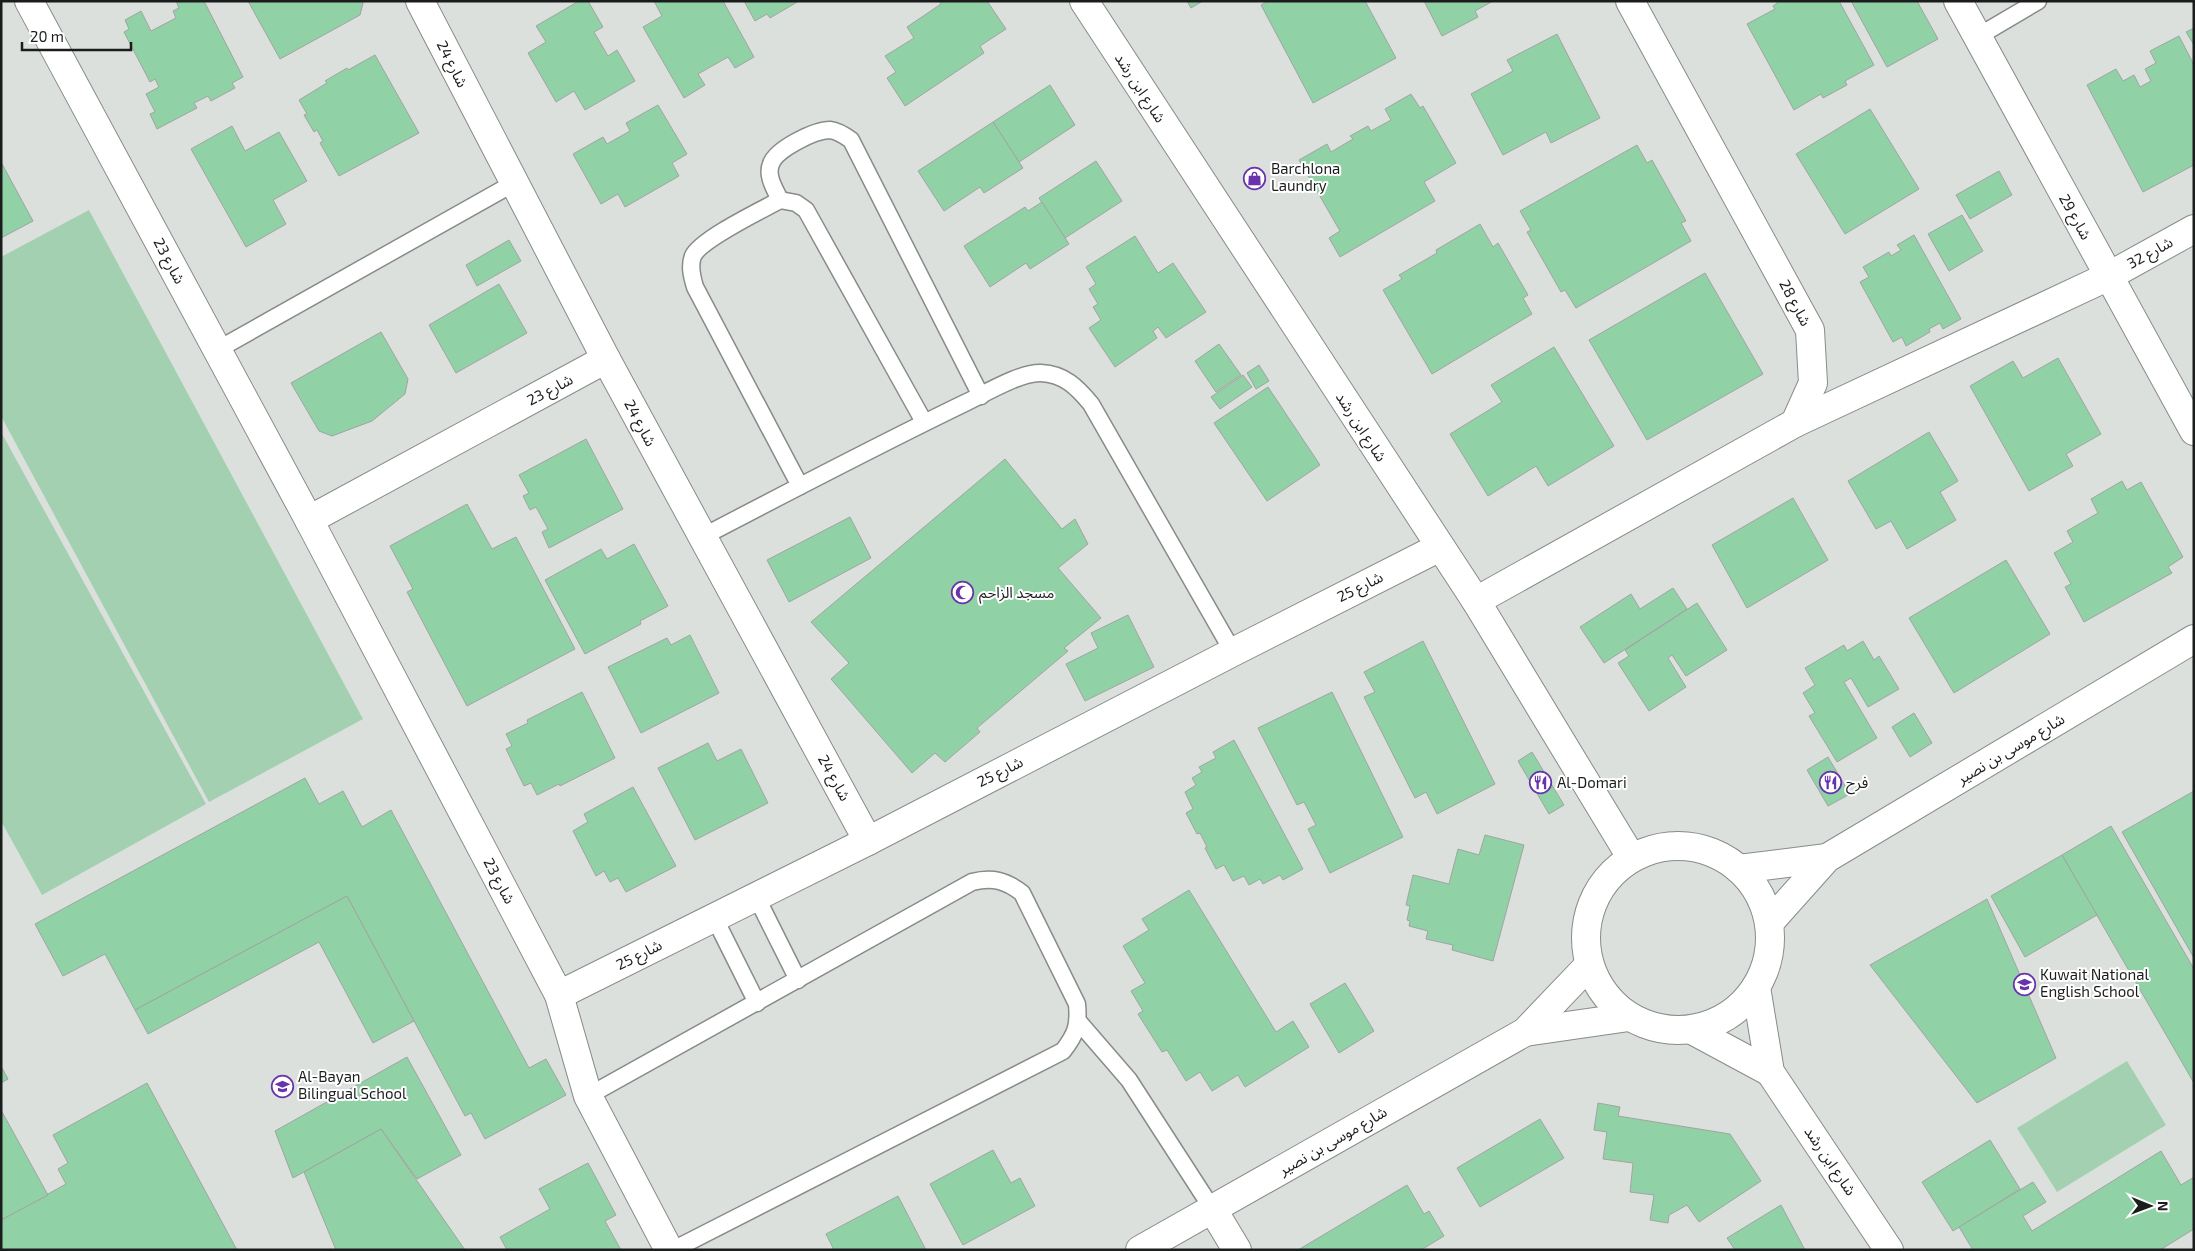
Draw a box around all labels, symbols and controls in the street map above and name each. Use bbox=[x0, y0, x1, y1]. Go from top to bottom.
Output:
scale bar bbox=[22, 20, 131, 52]
text: 20 m bbox=[30, 27, 64, 45]
street label: شارع 24 bbox=[430, 37, 472, 92]
street label: شارع ابن رشد bbox=[1108, 49, 1170, 128]
place label: Barchlona Laundry bbox=[1271, 159, 1340, 194]
shop icon: Barchlona Laundry bbox=[1243, 166, 1267, 190]
street label: شارع 29 bbox=[2052, 190, 2096, 245]
street label: شارع 32 bbox=[2124, 232, 2178, 275]
street label: شارع 23 bbox=[147, 235, 190, 289]
street label: شارع 28 bbox=[1773, 276, 1816, 331]
street label: شارع 23 bbox=[524, 369, 578, 412]
street label: شارع ابن رشد bbox=[1329, 388, 1391, 467]
street label: شارع 24 bbox=[618, 396, 661, 451]
street label: شارع 25 bbox=[1334, 567, 1388, 609]
mosque icon: مسجد الزاحم bbox=[951, 581, 975, 605]
place label: مسجد الزاحم bbox=[979, 583, 1054, 604]
street label: شارع موسى بن نصير bbox=[1953, 709, 2070, 791]
street label: شارع 24 bbox=[811, 751, 855, 806]
street label: شارع 25 bbox=[974, 752, 1028, 794]
restaurant icon: Al-Domari bbox=[1529, 771, 1553, 795]
restaurant icon: فرح bbox=[1818, 771, 1842, 795]
place label: Al-Domari bbox=[1557, 773, 1627, 791]
place label: فرح bbox=[1846, 773, 1869, 795]
street label: شارع 23 bbox=[477, 855, 520, 909]
street label: شارع 25 bbox=[613, 935, 667, 977]
place label: Kuwait National English School bbox=[2040, 965, 2149, 1000]
school or university icon: Kuwait National English School bbox=[2012, 972, 2036, 996]
place label: Al-Bayan Bilingual School bbox=[298, 1067, 407, 1102]
school or university icon: Al-Bayan Bilingual School bbox=[270, 1074, 294, 1098]
street label: شارع موسى بن نصير bbox=[1274, 1102, 1392, 1182]
street label: شارع ابن رشد bbox=[1798, 1123, 1861, 1201]
north arrow bbox=[2125, 1181, 2175, 1231]
text: N bbox=[2155, 1201, 2172, 1211]

